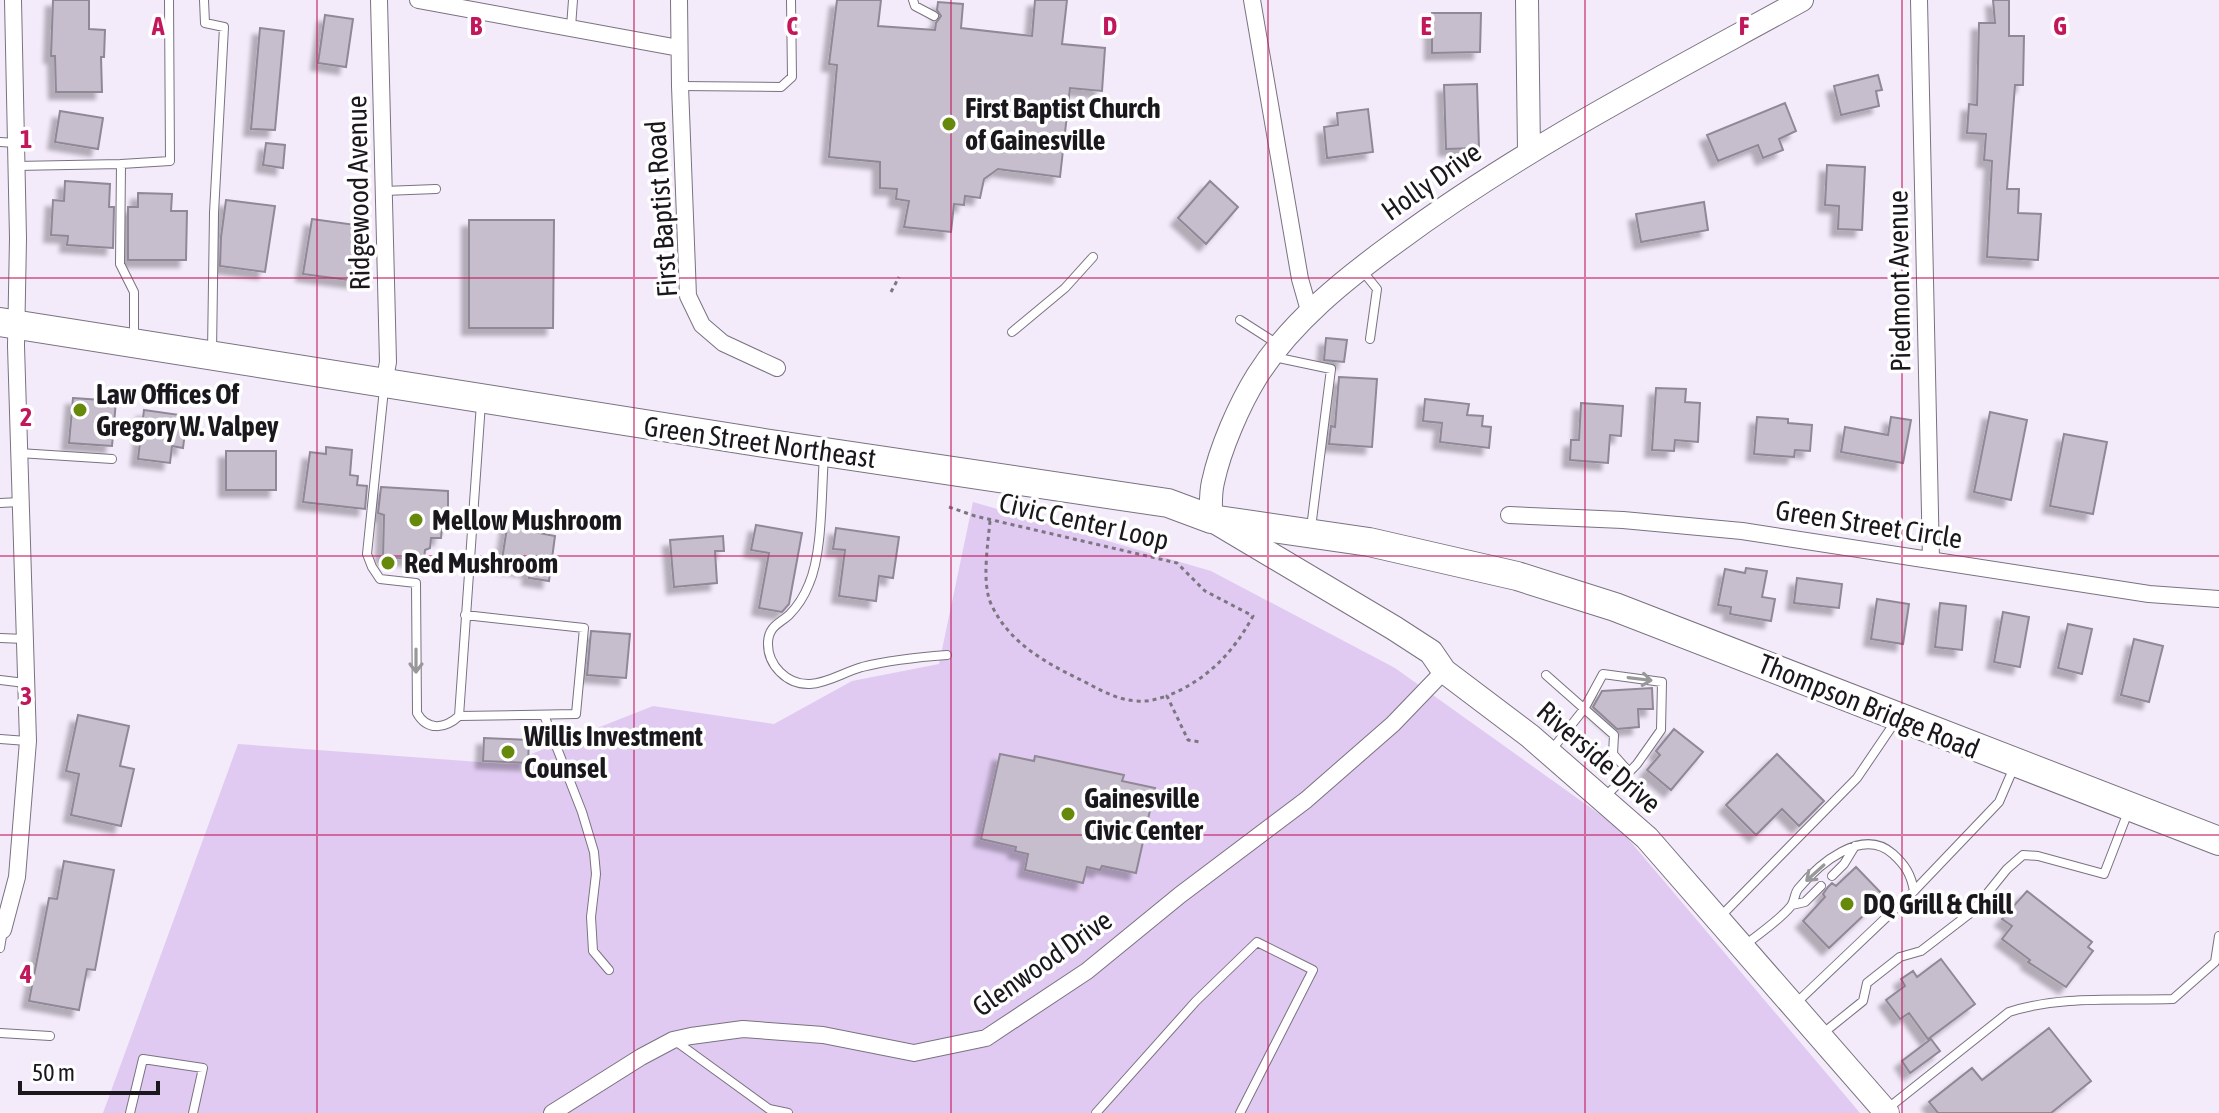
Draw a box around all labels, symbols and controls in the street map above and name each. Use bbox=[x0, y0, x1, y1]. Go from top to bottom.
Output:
text: A bbox=[151, 11, 165, 41]
text: B bbox=[470, 11, 483, 41]
text: C bbox=[786, 11, 798, 41]
text: D bbox=[1103, 11, 1117, 41]
text: E bbox=[1420, 11, 1432, 41]
text: F bbox=[1739, 11, 1750, 41]
text: G bbox=[2053, 11, 2067, 41]
place label: First Baptist Church of Gainesville bbox=[965, 92, 1161, 156]
street label: Ridgewood Avenue bbox=[340, 95, 376, 291]
marker: First Baptist Church of Gainesville bbox=[940, 115, 958, 133]
street label: First Baptist Road bbox=[639, 120, 683, 298]
text: 1 bbox=[20, 124, 32, 154]
street label: Holly Drive bbox=[1375, 135, 1487, 227]
street label: Piedmont Avenue bbox=[1881, 190, 1917, 372]
place label: Law Offices Of Gregory W. Valpey bbox=[96, 378, 279, 442]
marker: Law Offices Of Gregory W. Valpey bbox=[71, 401, 89, 419]
text: 2 bbox=[20, 402, 32, 432]
street label: Green Street Northeast bbox=[642, 410, 878, 474]
street label: Civic Center Loop bbox=[996, 486, 1172, 556]
street label: Green Street Circle bbox=[1773, 493, 1965, 555]
place label: Mellow Mushroom bbox=[432, 504, 622, 536]
marker: Mellow Mushroom bbox=[407, 511, 425, 529]
place label: Red Mushroom bbox=[404, 547, 558, 579]
marker: Red Mushroom bbox=[379, 554, 397, 572]
one-way arrow bbox=[408, 647, 424, 674]
street label: Thompson Bridge Road bbox=[1754, 647, 1984, 765]
one-way arrow bbox=[1627, 672, 1652, 687]
text: 3 bbox=[20, 681, 32, 711]
street label: Riverside Drive bbox=[1531, 695, 1667, 819]
place label: Willis Investment Counsel bbox=[523, 720, 703, 784]
marker: Willis Investment Counsel bbox=[499, 743, 517, 761]
place label: Gainesville Civic Center bbox=[1084, 782, 1204, 846]
marker: Gainesville Civic Center bbox=[1059, 805, 1077, 823]
one-way arrow bbox=[1806, 864, 1826, 882]
place label: DQ Grill & Chill bbox=[1863, 888, 2014, 920]
marker: DQ Grill & Chill bbox=[1838, 895, 1856, 913]
street label: Glenwood Drive bbox=[966, 903, 1118, 1023]
text: 4 bbox=[19, 959, 32, 989]
scale bar bbox=[20, 1045, 158, 1095]
text: 50 m bbox=[32, 1059, 75, 1086]

